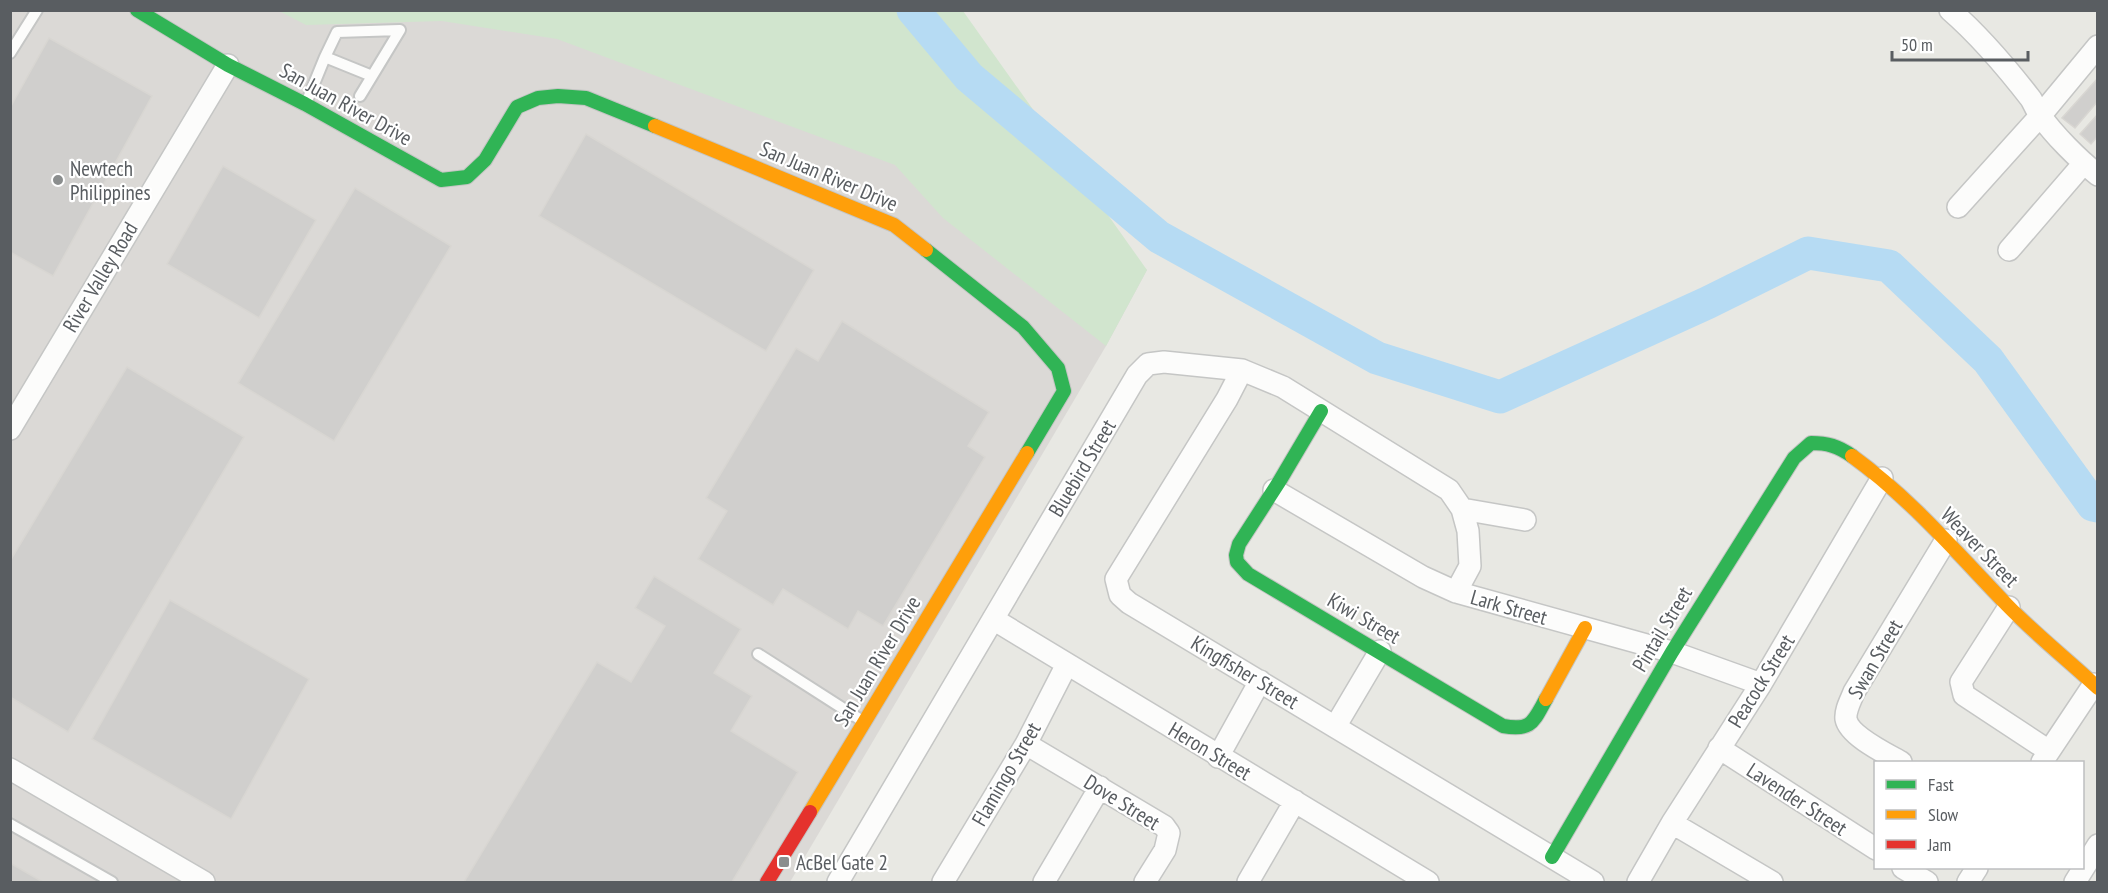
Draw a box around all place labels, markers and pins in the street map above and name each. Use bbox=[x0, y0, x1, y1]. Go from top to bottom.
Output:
place label: Newtech Philippines bbox=[70, 155, 151, 206]
marker: Newtech Philippines bbox=[51, 173, 65, 187]
place label: AcBel Gate 2 bbox=[796, 849, 888, 876]
marker: AcBel Gate 2 bbox=[777, 855, 791, 869]

